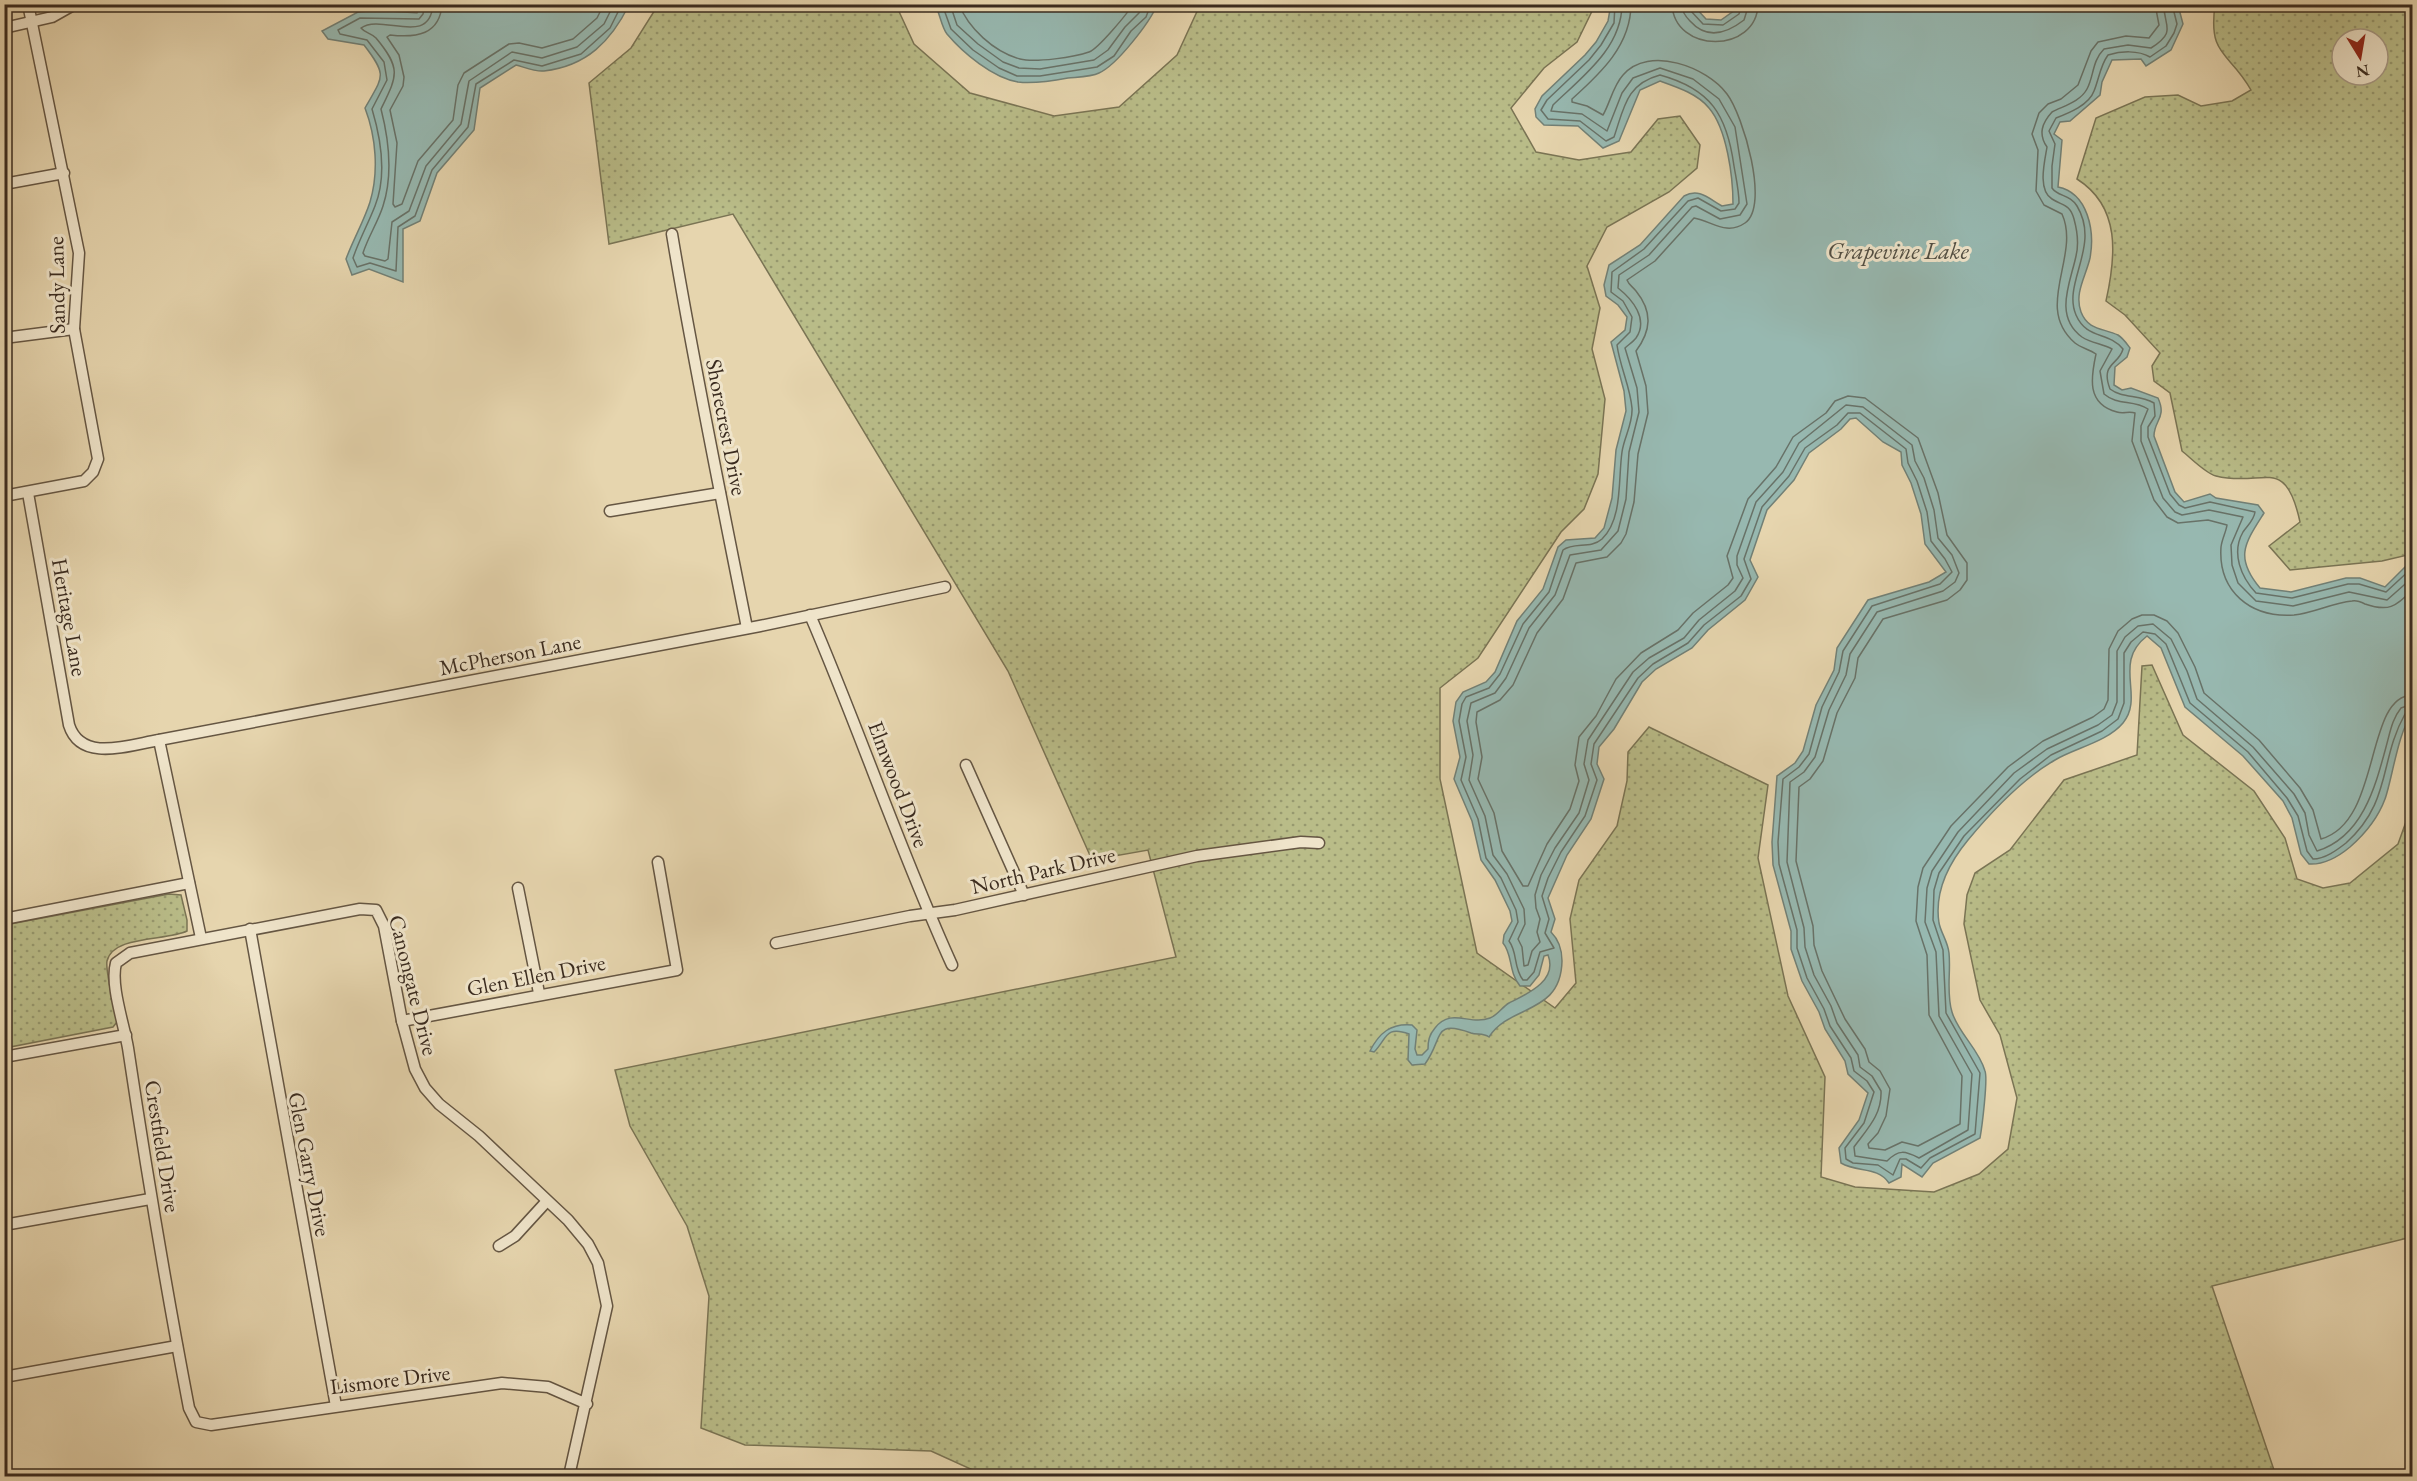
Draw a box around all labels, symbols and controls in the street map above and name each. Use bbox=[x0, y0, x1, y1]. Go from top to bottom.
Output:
north arrow bbox=[2330, 27, 2390, 87]
text: N bbox=[2354, 60, 2371, 83]
water label: Grapevine Lake bbox=[1827, 235, 1970, 266]
street label: Sandy Lane bbox=[41, 236, 72, 334]
street label: Shorecrest Drive bbox=[699, 357, 754, 498]
street label: Heritage Lane bbox=[45, 556, 94, 679]
street label: McPherson Lane bbox=[437, 626, 584, 682]
street label: Elmwood Drive bbox=[861, 717, 936, 852]
street label: North Park Drive bbox=[968, 840, 1118, 901]
street label: Canongate Drive bbox=[382, 912, 445, 1059]
street label: Glen Ellen Drive bbox=[464, 948, 608, 1003]
street label: Crestfield Drive bbox=[138, 1078, 187, 1215]
street label: Glen Garry Drive bbox=[281, 1089, 338, 1239]
street label: Lismore Drive bbox=[328, 1358, 452, 1401]

